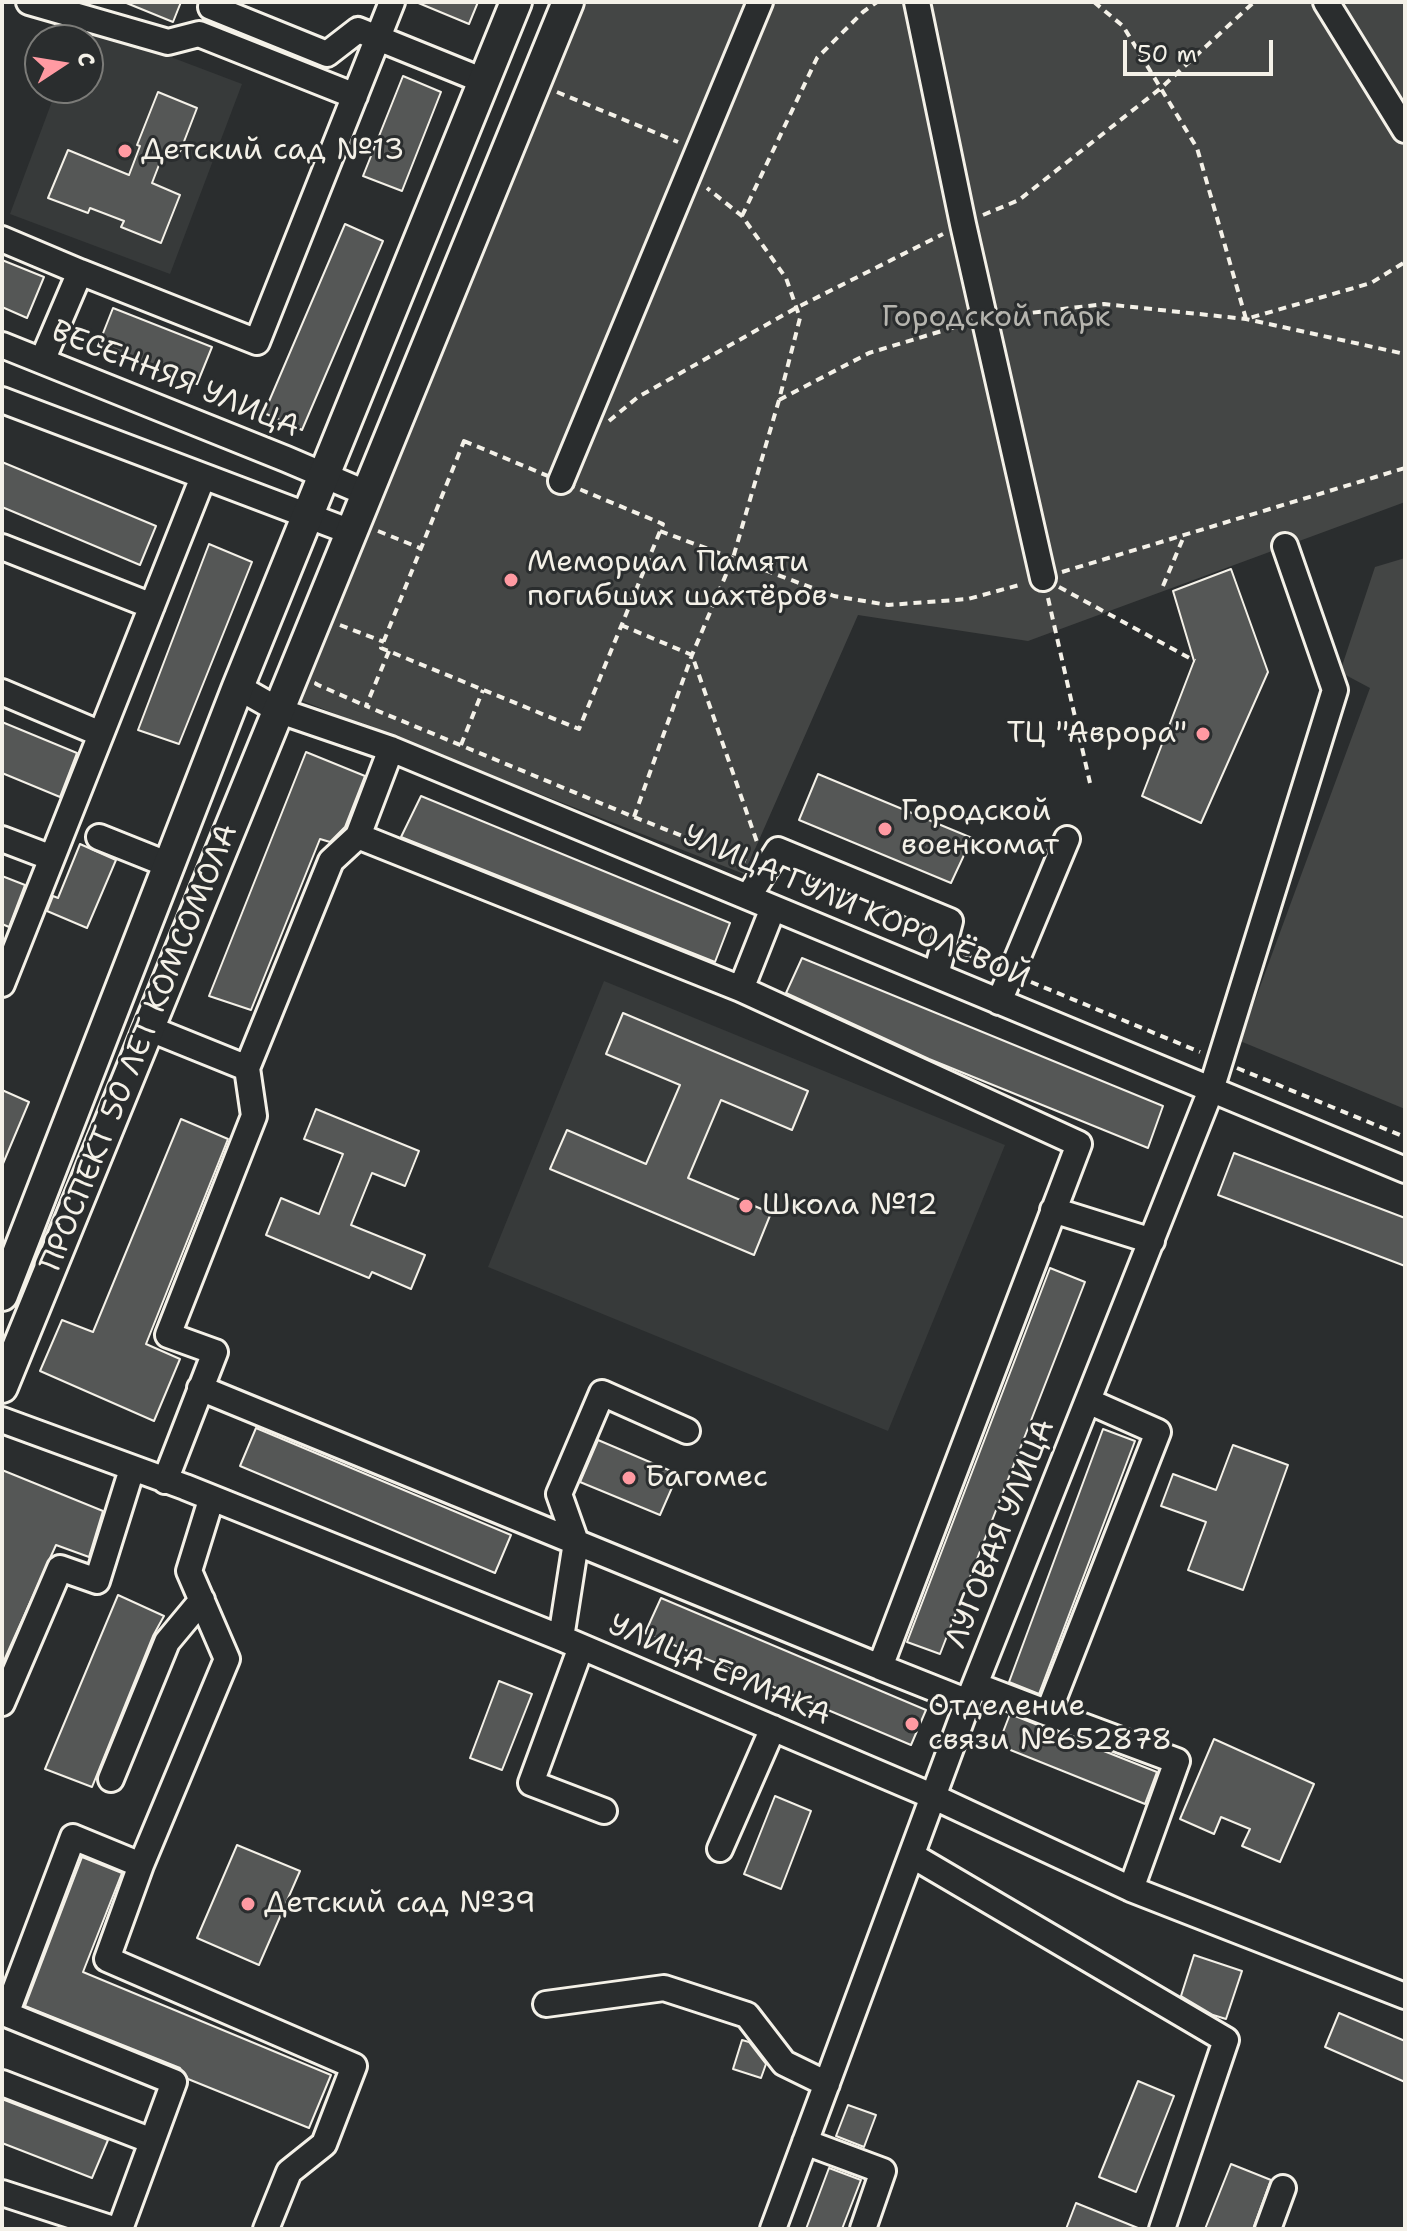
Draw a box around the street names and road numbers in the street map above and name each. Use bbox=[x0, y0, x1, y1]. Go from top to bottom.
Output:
street label: ВЕСЕННЯЯ УЛИЦА bbox=[46, 314, 304, 446]
street label: УЛИЦА ГУЛИ КОРОЛЁВОЙ bbox=[677, 818, 1035, 998]
street label: ПРОСПЕКТ 50 ЛЕТ КОМСОМОЛА bbox=[34, 819, 246, 1277]
street label: ЛУГОВАЯ УЛИЦА bbox=[939, 1414, 1063, 1654]
street label: УЛИЦА ЕРМАКА bbox=[602, 1608, 836, 1734]

